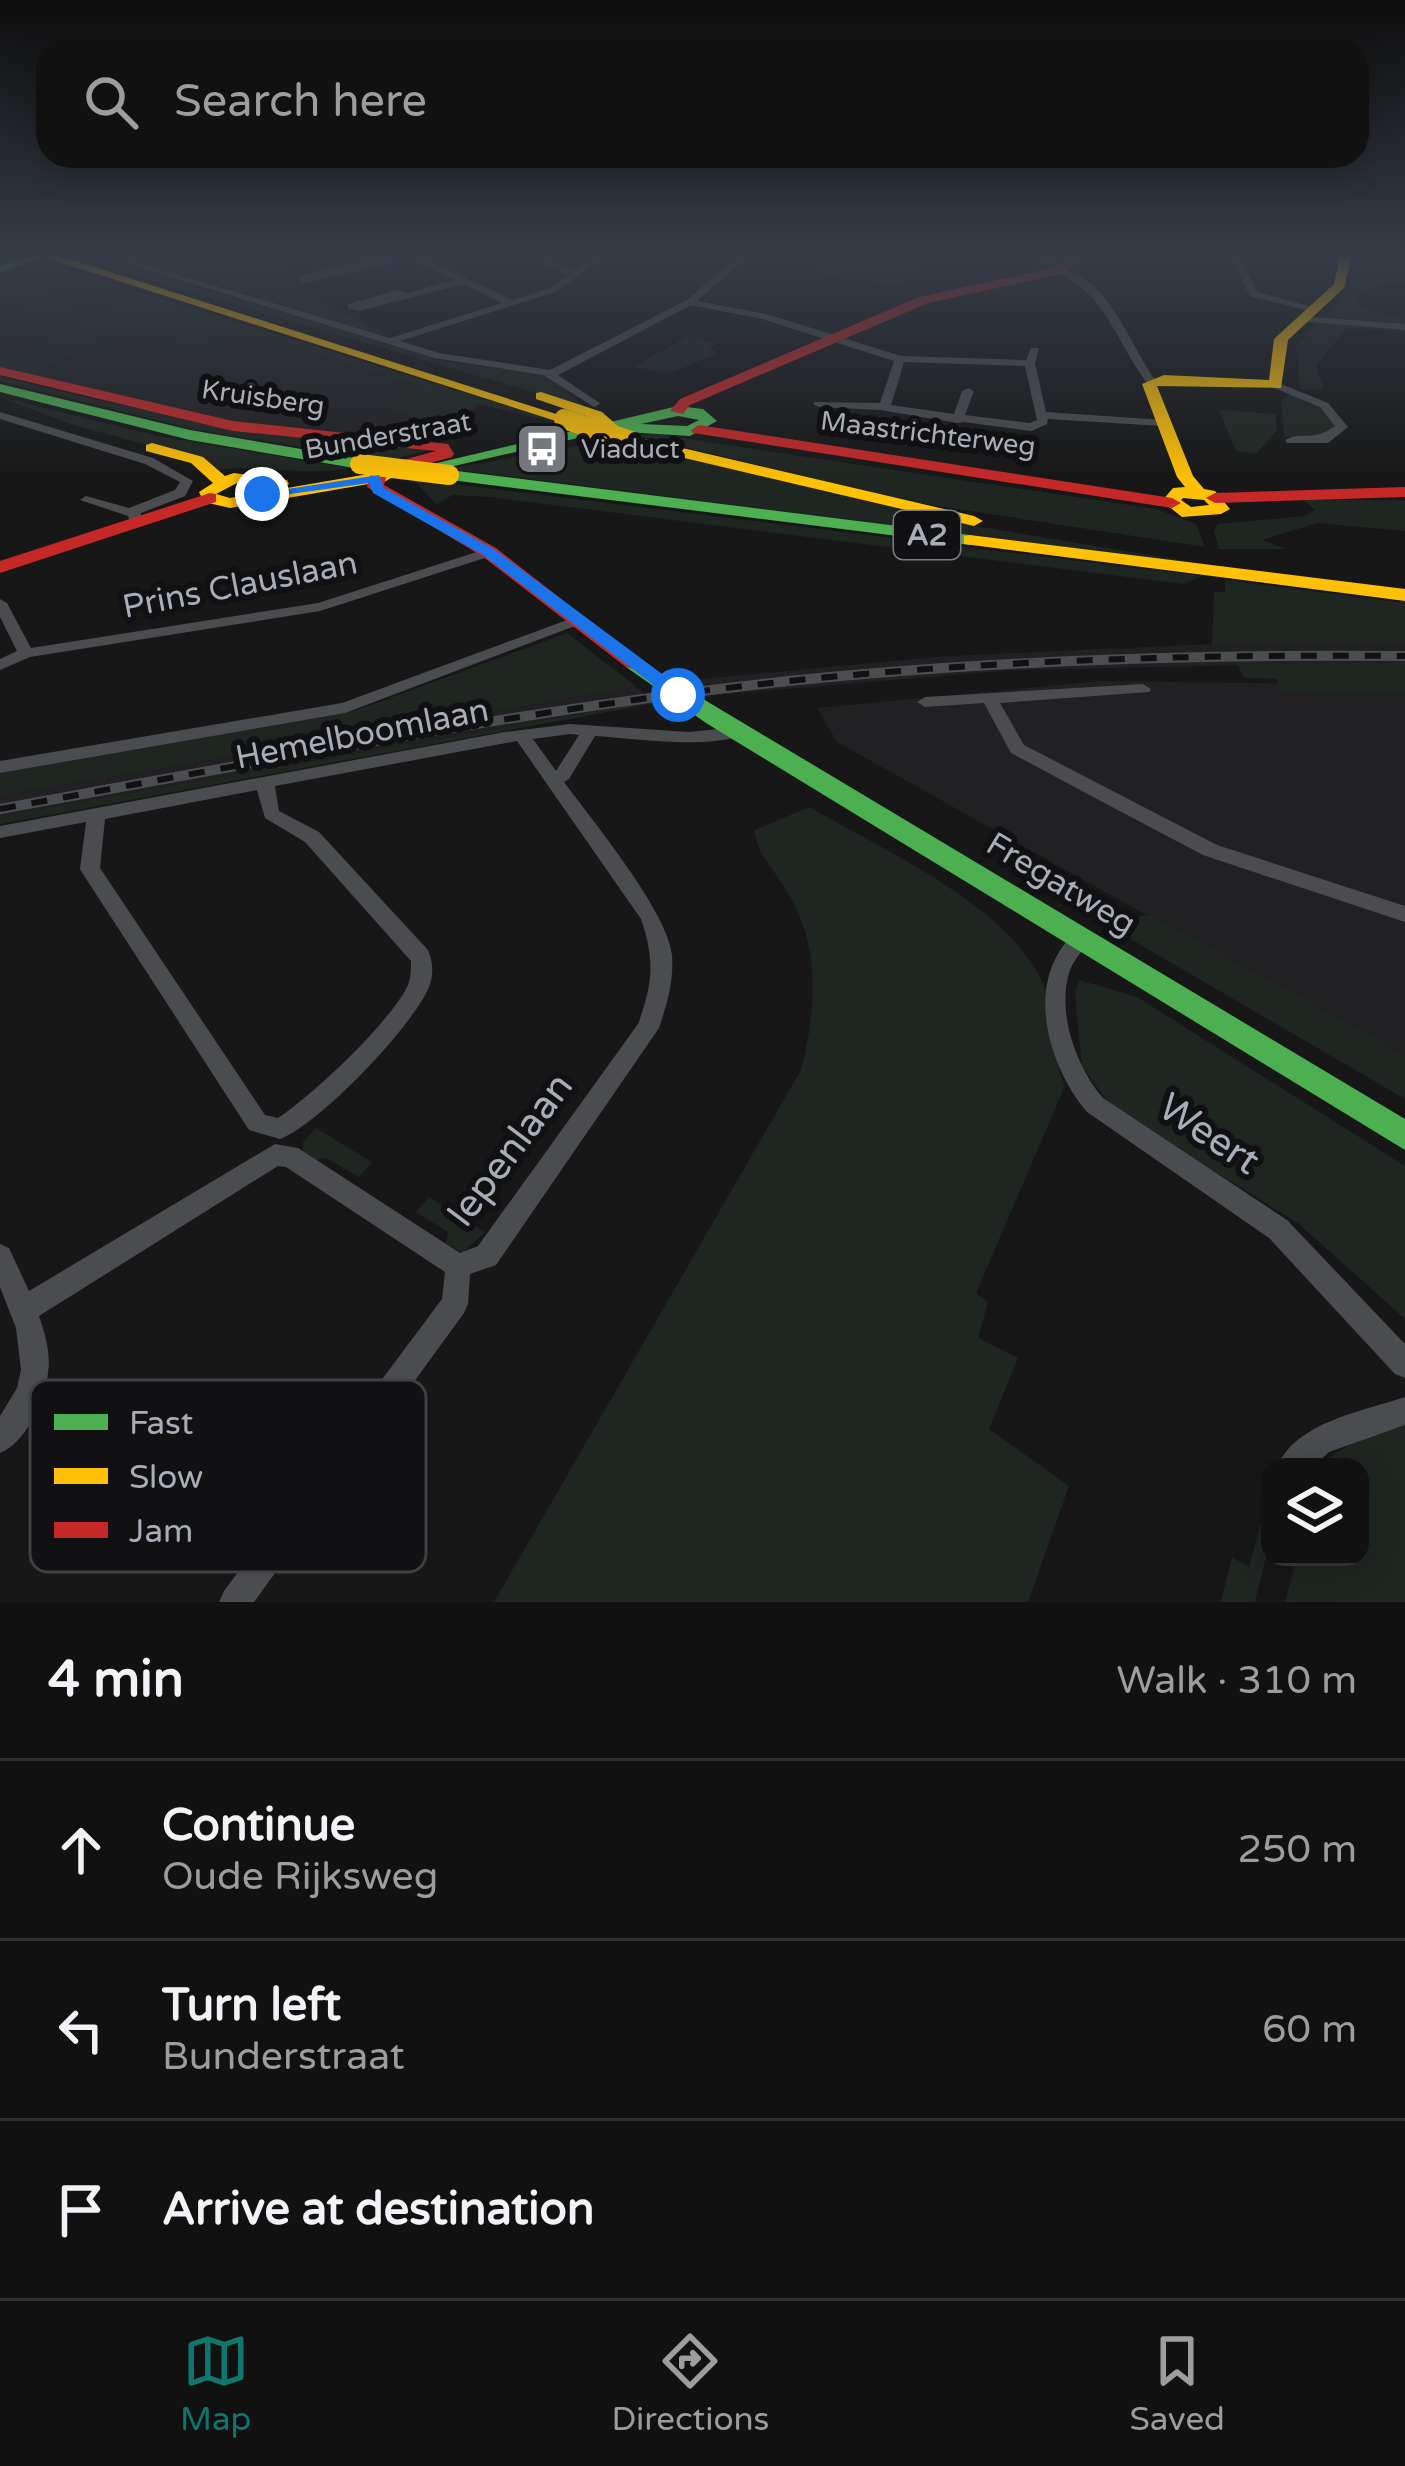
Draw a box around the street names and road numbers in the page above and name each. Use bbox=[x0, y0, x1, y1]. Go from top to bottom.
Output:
street label: Kruisberg bbox=[199, 373, 327, 423]
street label: Maastrichterweg bbox=[819, 404, 1037, 464]
street label: Bunderstraat bbox=[302, 405, 474, 467]
road number: A2 bbox=[894, 511, 960, 559]
street label: Prins Clauslaan bbox=[119, 543, 361, 627]
street label: Hemelboomlaan bbox=[232, 690, 492, 778]
street label: Fregatweg bbox=[979, 824, 1143, 944]
street label: Iepenlaan bbox=[437, 1064, 583, 1236]
street label: Weert bbox=[1150, 1083, 1269, 1185]

